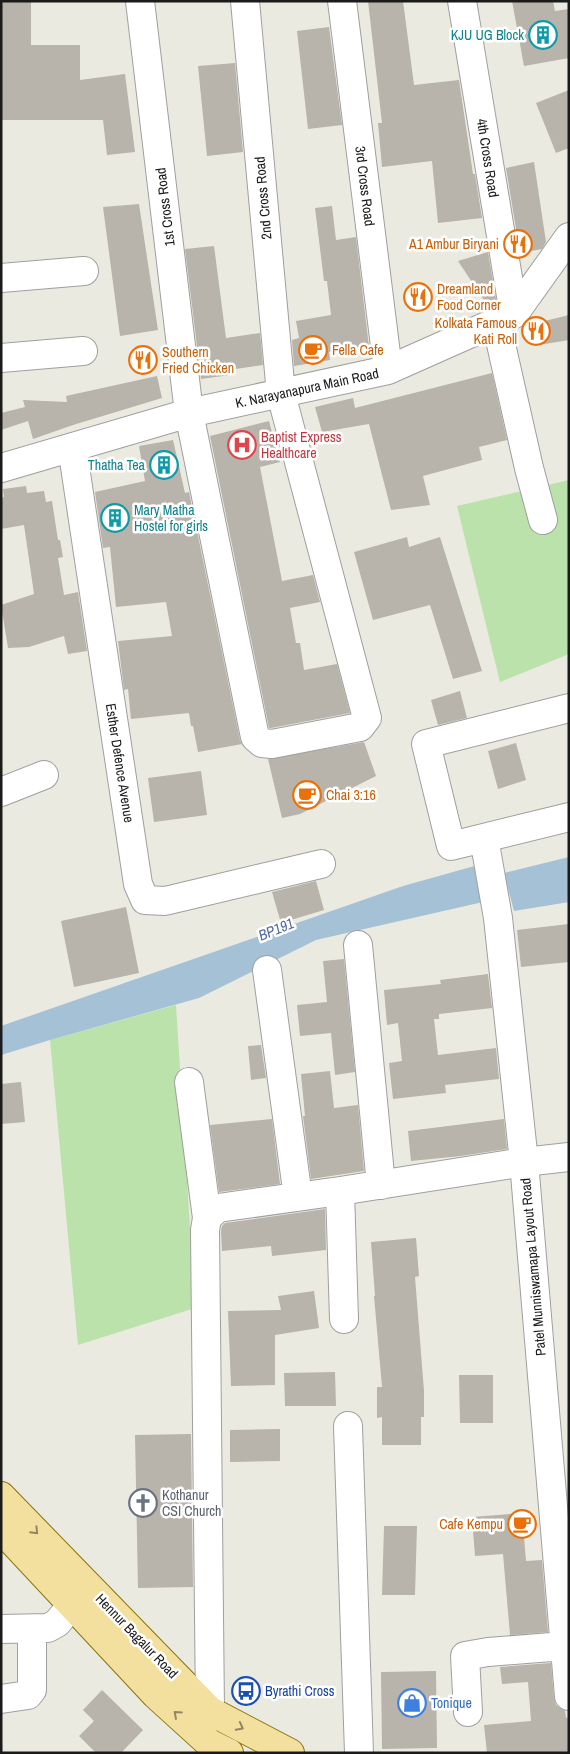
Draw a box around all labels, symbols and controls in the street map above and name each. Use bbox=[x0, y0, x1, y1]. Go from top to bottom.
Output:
building icon: KJU UG Block bbox=[528, 20, 558, 50]
place label: KJU UG Block bbox=[451, 26, 524, 44]
street label: 4th Cross Road bbox=[473, 117, 503, 199]
street label: 3rd Cross Road bbox=[351, 145, 379, 227]
street label: 2nd Cross Road bbox=[250, 156, 276, 240]
street label: 1st Cross Road bbox=[151, 167, 179, 247]
restaurant icon: A1 Ambur Biryani bbox=[503, 229, 533, 259]
place label: A1 Ambur Biryani bbox=[408, 235, 499, 253]
place label: Dreamland Food Corner bbox=[437, 280, 501, 314]
restaurant icon: Dreamland Food Corner bbox=[403, 282, 433, 312]
place label: Kolkata Famous Kati Roll bbox=[435, 314, 517, 348]
restaurant icon: Kolkata Famous Kati Roll bbox=[521, 316, 551, 346]
cafe icon: Fella Cafe bbox=[298, 335, 328, 365]
place label: Fella Cafe bbox=[332, 341, 384, 359]
place label: Southern Fried Chicken bbox=[162, 343, 234, 377]
restaurant icon: Southern Fried Chicken bbox=[128, 345, 158, 375]
street label: K. Narayanapura Main Road bbox=[234, 364, 380, 412]
place label: Baptist Express Healthcare bbox=[261, 428, 342, 462]
hospital icon: Baptist Express Healthcare bbox=[227, 430, 257, 460]
building icon: Thatha Tea bbox=[149, 450, 179, 480]
place label: Thatha Tea bbox=[88, 456, 146, 474]
place label: Mary Matha Hostel for girls bbox=[134, 501, 208, 535]
building icon: Mary Matha Hostel for girls bbox=[100, 503, 130, 533]
street label: Esther Defence Avenue bbox=[102, 702, 138, 824]
cafe icon: Chai 3:16 bbox=[292, 780, 322, 810]
place label: Chai 3:16 bbox=[326, 786, 376, 804]
water label: BP191 bbox=[255, 912, 297, 946]
street label: Patel Munniswamapa Layout Road bbox=[516, 1177, 550, 1357]
place label: Kothanur CSI Church bbox=[162, 1486, 221, 1520]
church icon: Kothanur CSI Church bbox=[128, 1488, 158, 1518]
cafe icon: Cafe Kempu bbox=[507, 1509, 537, 1539]
place label: Cafe Kempu bbox=[439, 1515, 503, 1533]
one-way arrow bbox=[29, 1526, 38, 1535]
street label: Hennur Bagalur Road bbox=[92, 1590, 182, 1682]
bus stop icon: Byrathi Cross bbox=[231, 1676, 261, 1706]
place label: Byrathi Cross bbox=[265, 1682, 335, 1700]
shop icon: Tonique bbox=[397, 1688, 427, 1718]
place label: Tonique bbox=[431, 1694, 472, 1712]
one-way arrow bbox=[173, 1710, 182, 1719]
one-way arrow bbox=[235, 1721, 244, 1731]

